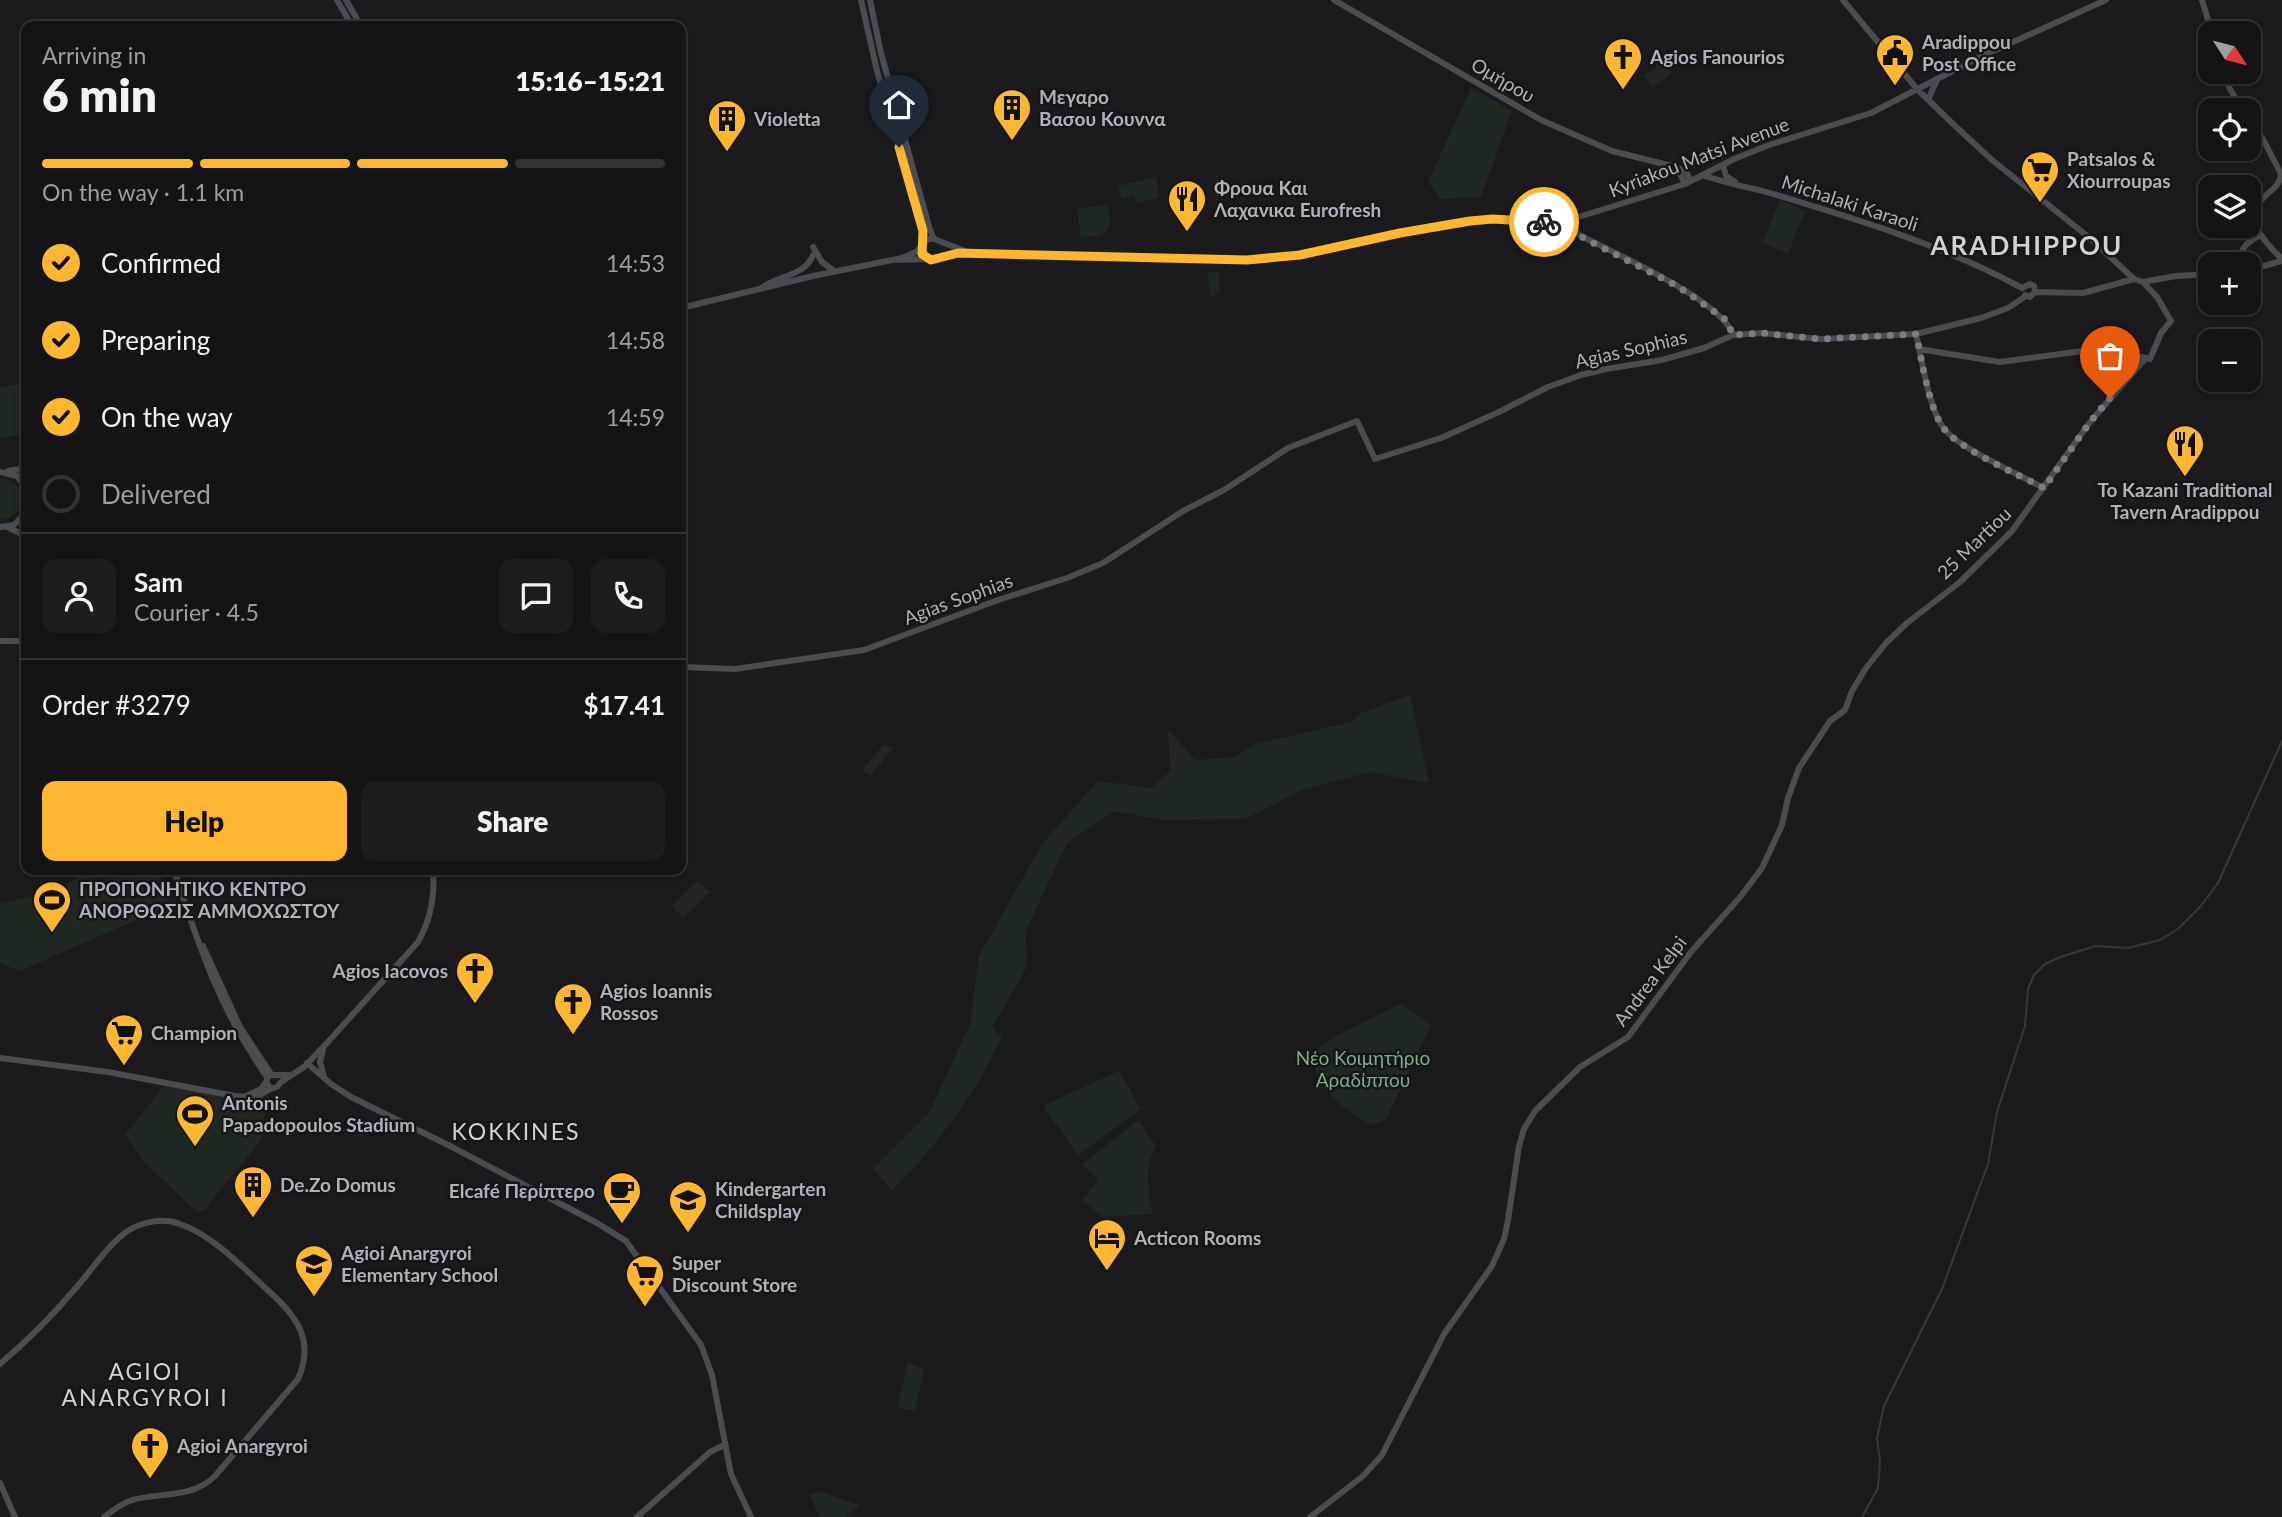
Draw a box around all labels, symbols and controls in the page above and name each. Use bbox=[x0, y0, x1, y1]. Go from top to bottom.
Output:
north arrow bbox=[2198, 21, 2261, 84]
map controls bbox=[2198, 21, 2261, 392]
place label: Aradippou Post Office bbox=[1921, 30, 2016, 75]
public building icon: Aradippou Post Office bbox=[1874, 32, 1916, 87]
church icon: Agios Fanourios bbox=[1602, 36, 1644, 91]
text: Arriving in bbox=[42, 41, 146, 69]
place label: Agios Fanourios bbox=[1649, 45, 1785, 68]
street label: Ομήρου bbox=[1467, 52, 1539, 107]
text: 15:16–15:21 bbox=[515, 65, 665, 97]
text: 6 min bbox=[42, 67, 157, 122]
pin bbox=[869, 75, 929, 147]
place label: Μεγαρο Βασου Κουννα bbox=[1039, 85, 1166, 130]
icon: home bbox=[880, 86, 918, 124]
building icon: Μεγαρο Βασου Κουννα bbox=[991, 87, 1033, 142]
building icon: Violetta bbox=[706, 98, 748, 153]
button: locate bbox=[2198, 98, 2261, 161]
place label: Violetta bbox=[753, 107, 821, 130]
street label: Kyriakou Matsi Avenue bbox=[1606, 112, 1792, 202]
place label: Patsalos & Xiourroupas bbox=[2067, 147, 2171, 192]
supermarket icon: Patsalos & Xiourroupas bbox=[2019, 149, 2061, 204]
street label: Michalaki Karaoli bbox=[1779, 170, 1921, 235]
button: layers bbox=[2198, 175, 2261, 238]
place label: Φρουα Και Λαχανικα Eurofresh bbox=[1213, 176, 1381, 221]
text: On the way · 1.1 km bbox=[42, 178, 244, 206]
restaurant icon: Φρουα Και Λαχανικα Eurofresh bbox=[1166, 178, 1208, 233]
courier bbox=[1509, 187, 1579, 257]
icon: bike bbox=[1525, 203, 1563, 241]
district label: ARADHIPPOU bbox=[1930, 229, 2123, 261]
icon: check bbox=[42, 244, 80, 282]
text: Confirmed bbox=[101, 247, 221, 279]
text: 14:53 bbox=[606, 249, 665, 277]
button: + bbox=[2198, 252, 2261, 315]
icon: check bbox=[42, 321, 80, 359]
text: Preparing bbox=[101, 324, 210, 356]
street label: Agias Sophias bbox=[1573, 324, 1689, 373]
text: 14:58 bbox=[606, 326, 665, 354]
pin bbox=[2080, 326, 2140, 398]
button: − bbox=[2198, 329, 2261, 392]
icon: bag bbox=[2091, 337, 2129, 375]
icon: check bbox=[42, 398, 80, 436]
text: On the way bbox=[101, 401, 233, 433]
text: 14:59 bbox=[606, 403, 665, 431]
restaurant icon: To Kazani Traditional Tavern Aradippou bbox=[2164, 423, 2206, 478]
text: Delivered bbox=[101, 478, 211, 510]
place label: To Kazani Traditional Tavern Aradippou bbox=[2097, 478, 2273, 523]
street label: 25 Martiou bbox=[1932, 502, 2015, 583]
button: person bbox=[42, 559, 116, 633]
button: chat bbox=[499, 559, 573, 633]
button: phone bbox=[591, 559, 665, 633]
text: Sam bbox=[134, 566, 183, 598]
street label: Agias Sophias bbox=[900, 568, 1015, 629]
text: Courier · 4.5 bbox=[134, 598, 259, 626]
text: Order #3279 bbox=[42, 689, 191, 721]
text: $17.41 bbox=[583, 689, 665, 721]
button: Help bbox=[42, 781, 347, 861]
button: Share bbox=[361, 781, 665, 861]
place label: ΠΡΟΠΟΝΗΤΙΚΟ ΚΕΝΤΡΟ ΑΝΟΡΘΩΣΙΣ ΑΜΜΟΧΩΣΤΟΥ bbox=[78, 877, 340, 922]
sports icon: ΠΡΟΠΟΝΗΤΙΚΟ ΚΕΝΤΡΟ ΑΝΟΡΘΩΣΙΣ ΑΜΜΟΧΩΣΤΟΥ bbox=[31, 879, 73, 934]
street label: Andrea Kelpi bbox=[1608, 931, 1691, 1030]
church icon: Agios Iacovos bbox=[454, 950, 496, 1005]
place label: Agios Iacovos bbox=[331, 959, 448, 982]
place label: Agios Ioannis Rossos bbox=[599, 979, 712, 1024]
church icon: Agios Ioannis Rossos bbox=[552, 981, 594, 1036]
supermarket icon: Champion bbox=[103, 1012, 145, 1067]
place label: Champion bbox=[151, 1021, 237, 1044]
park label: Νέο Κοιμητήριο Αραδίππου bbox=[1296, 1046, 1430, 1091]
place label: Antonis Papadopoulos Stadium bbox=[221, 1091, 415, 1136]
sports icon: Antonis Papadopoulos Stadium bbox=[174, 1093, 216, 1148]
district label: KOKKINES bbox=[452, 1117, 580, 1145]
building icon: De.Zo Domus bbox=[232, 1164, 274, 1219]
cafe icon: Elcafé Περίπτερο bbox=[601, 1170, 643, 1225]
place label: De.Zo Domus bbox=[280, 1173, 396, 1196]
place label: Kindergarten Childsplay bbox=[715, 1177, 826, 1222]
place label: Elcafé Περίπτερο bbox=[449, 1179, 595, 1202]
school or university icon: Kindergarten Childsplay bbox=[667, 1179, 709, 1234]
hotel icon: Acticon Rooms bbox=[1086, 1217, 1128, 1272]
place label: Acticon Rooms bbox=[1133, 1226, 1261, 1249]
place label: Agioi Anargyroi Elementary School bbox=[340, 1241, 498, 1286]
school or university icon: Agioi Anargyroi Elementary School bbox=[293, 1243, 335, 1298]
place label: Super Discount Store bbox=[672, 1251, 797, 1296]
supermarket icon: Super Discount Store bbox=[624, 1253, 666, 1308]
district label: AGIOI ANARGYROI I bbox=[61, 1357, 229, 1411]
church icon: Agioi Anargyroi bbox=[129, 1425, 171, 1480]
place label: Agioi Anargyroi bbox=[176, 1434, 308, 1457]

